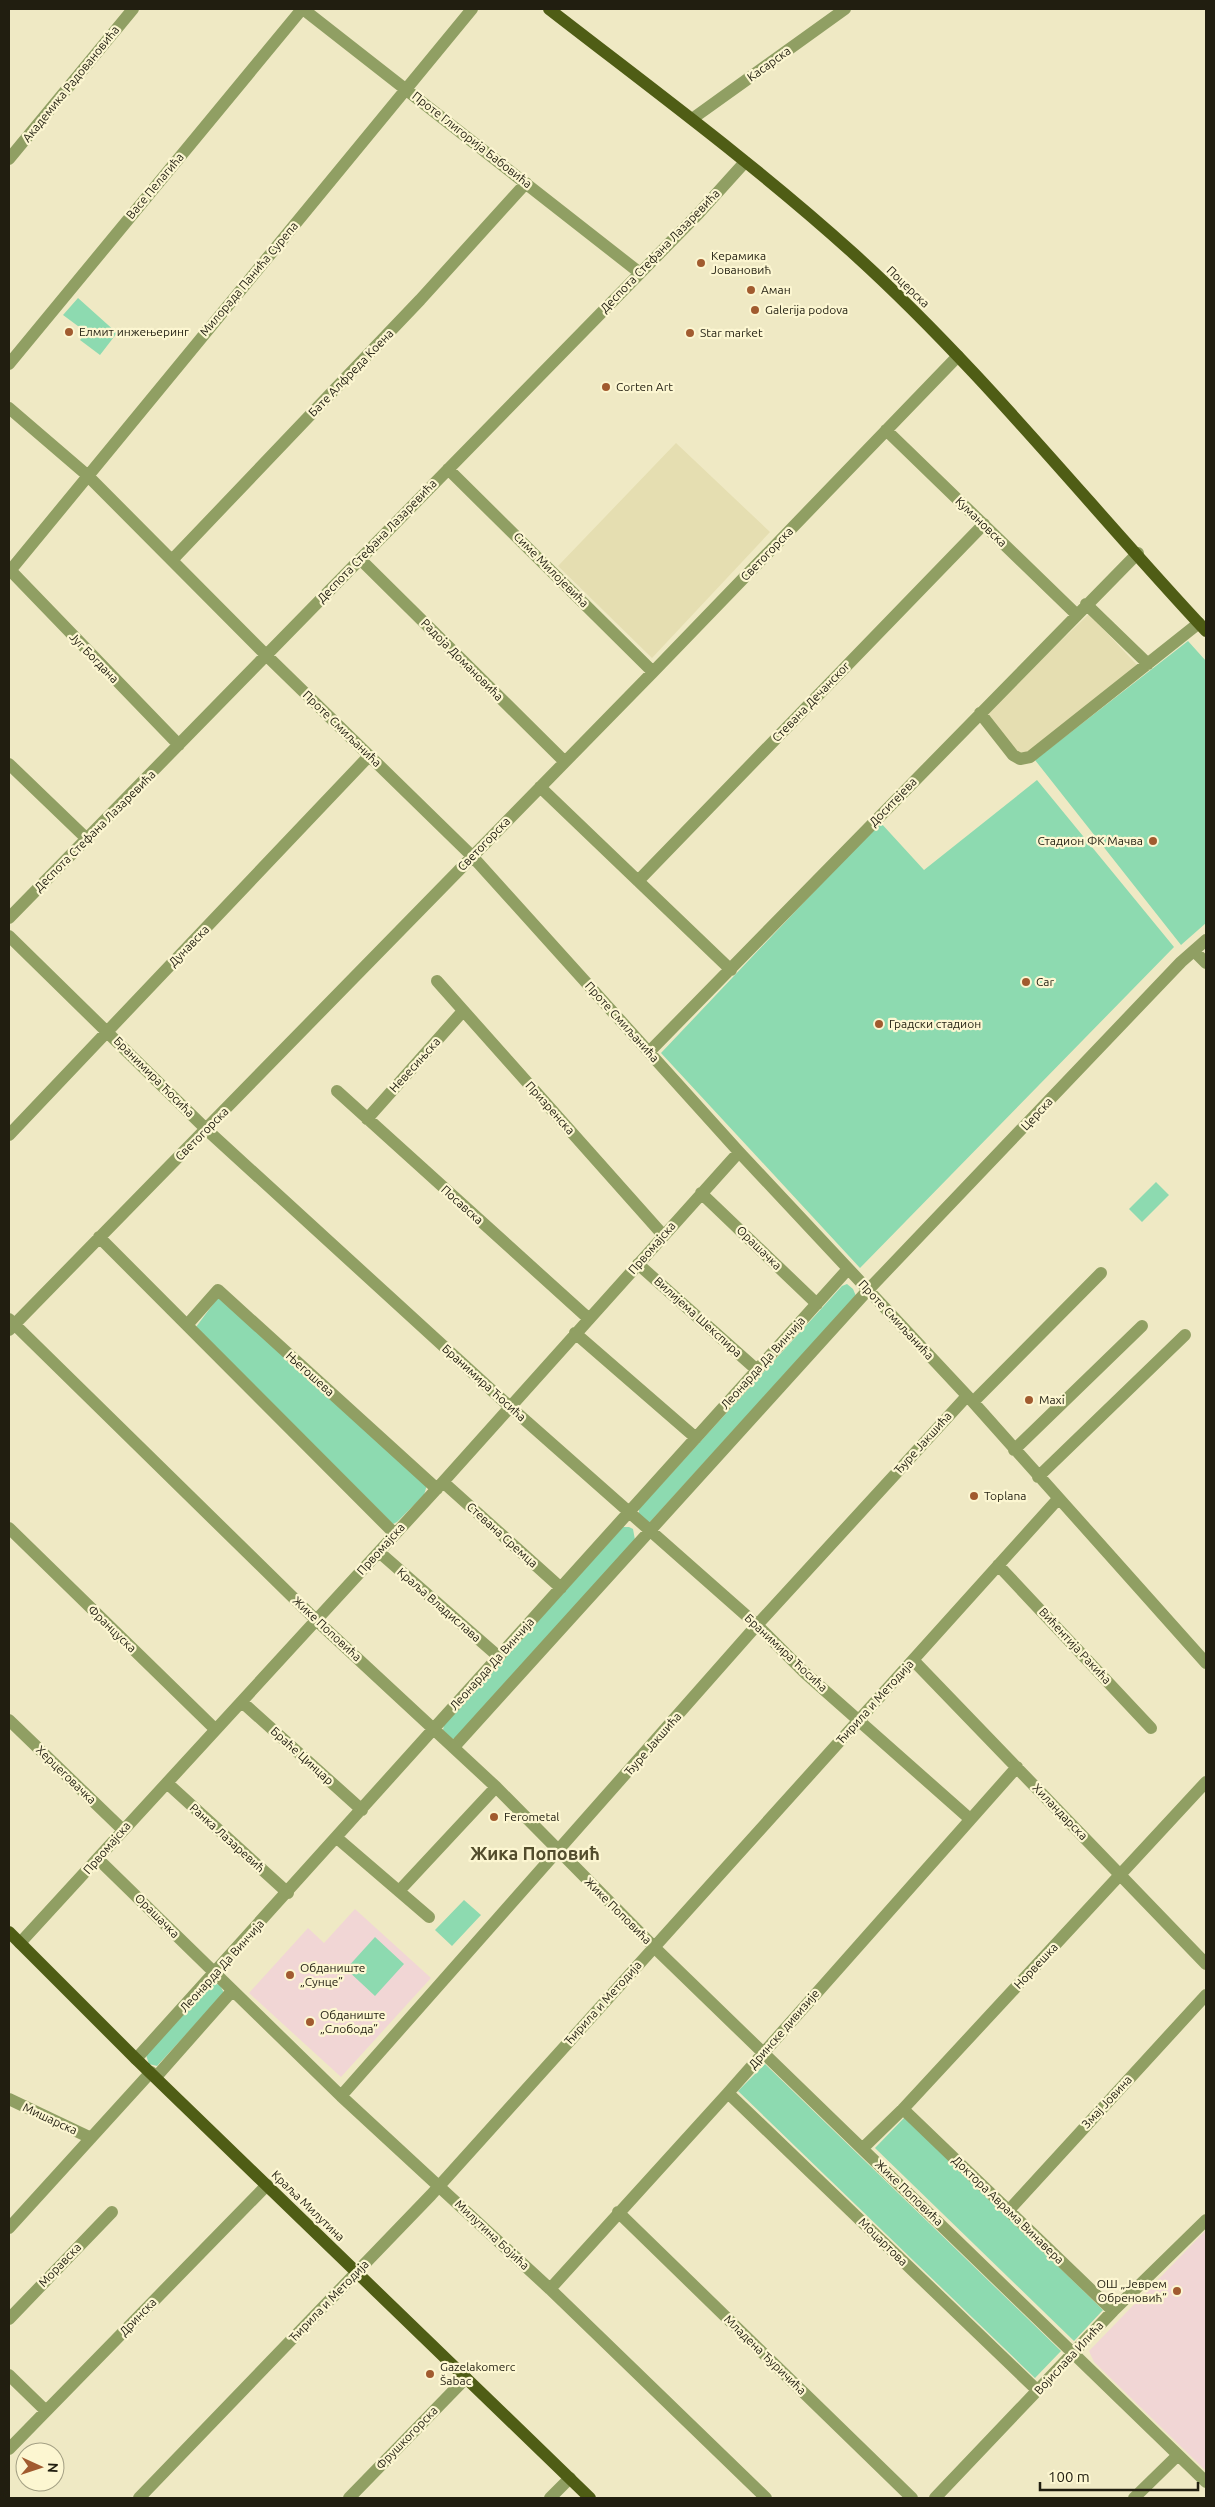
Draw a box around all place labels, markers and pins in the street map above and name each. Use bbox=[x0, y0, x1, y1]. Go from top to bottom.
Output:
place label: Керамика Јовановић bbox=[711, 249, 771, 276]
marker: Керамика Јовановић bbox=[695, 257, 707, 269]
place label: Аман bbox=[761, 283, 791, 296]
marker: Аман bbox=[745, 284, 757, 296]
place label: Galerija podova bbox=[765, 303, 848, 316]
marker: Galerija podova bbox=[749, 304, 761, 316]
place label: Елмит инжењеринг bbox=[79, 325, 189, 338]
marker: Елмит инжењеринг bbox=[63, 326, 75, 338]
place label: Star market bbox=[700, 326, 763, 339]
marker: Star market bbox=[684, 327, 696, 339]
place label: Corten Art bbox=[616, 380, 673, 393]
marker: Corten Art bbox=[600, 381, 612, 393]
place label: Стадион ФК Мачва bbox=[1037, 834, 1143, 847]
marker: Стадион ФК Мачва bbox=[1147, 835, 1159, 847]
place label: Car bbox=[1036, 975, 1055, 988]
marker: Car bbox=[1020, 976, 1032, 988]
place label: Градски стадион bbox=[889, 1017, 981, 1030]
marker: Градски стадион bbox=[873, 1018, 885, 1030]
place label: Maxi bbox=[1039, 1393, 1065, 1406]
marker: Maxi bbox=[1023, 1394, 1035, 1406]
place label: Toplana bbox=[984, 1489, 1027, 1502]
marker: Toplana bbox=[968, 1490, 980, 1502]
place label: Ferometal bbox=[504, 1810, 559, 1823]
marker: Ferometal bbox=[488, 1811, 500, 1823]
place label: Обданиште „Сунце” bbox=[300, 1961, 365, 1988]
marker: Обданиште „Сунце” bbox=[284, 1969, 296, 1981]
place label: Обданиште „Слобода” bbox=[320, 2008, 385, 2035]
marker: Обданиште „Слобода” bbox=[304, 2016, 316, 2028]
place label: ОШ „Јеврем Обреновић” bbox=[1097, 2277, 1167, 2304]
marker: ОШ „Јеврем Обреновић” bbox=[1171, 2285, 1183, 2297]
place label: Gazelakomerc Šabac bbox=[440, 2360, 516, 2387]
marker: Gazelakomerc Šabac bbox=[424, 2368, 436, 2380]

